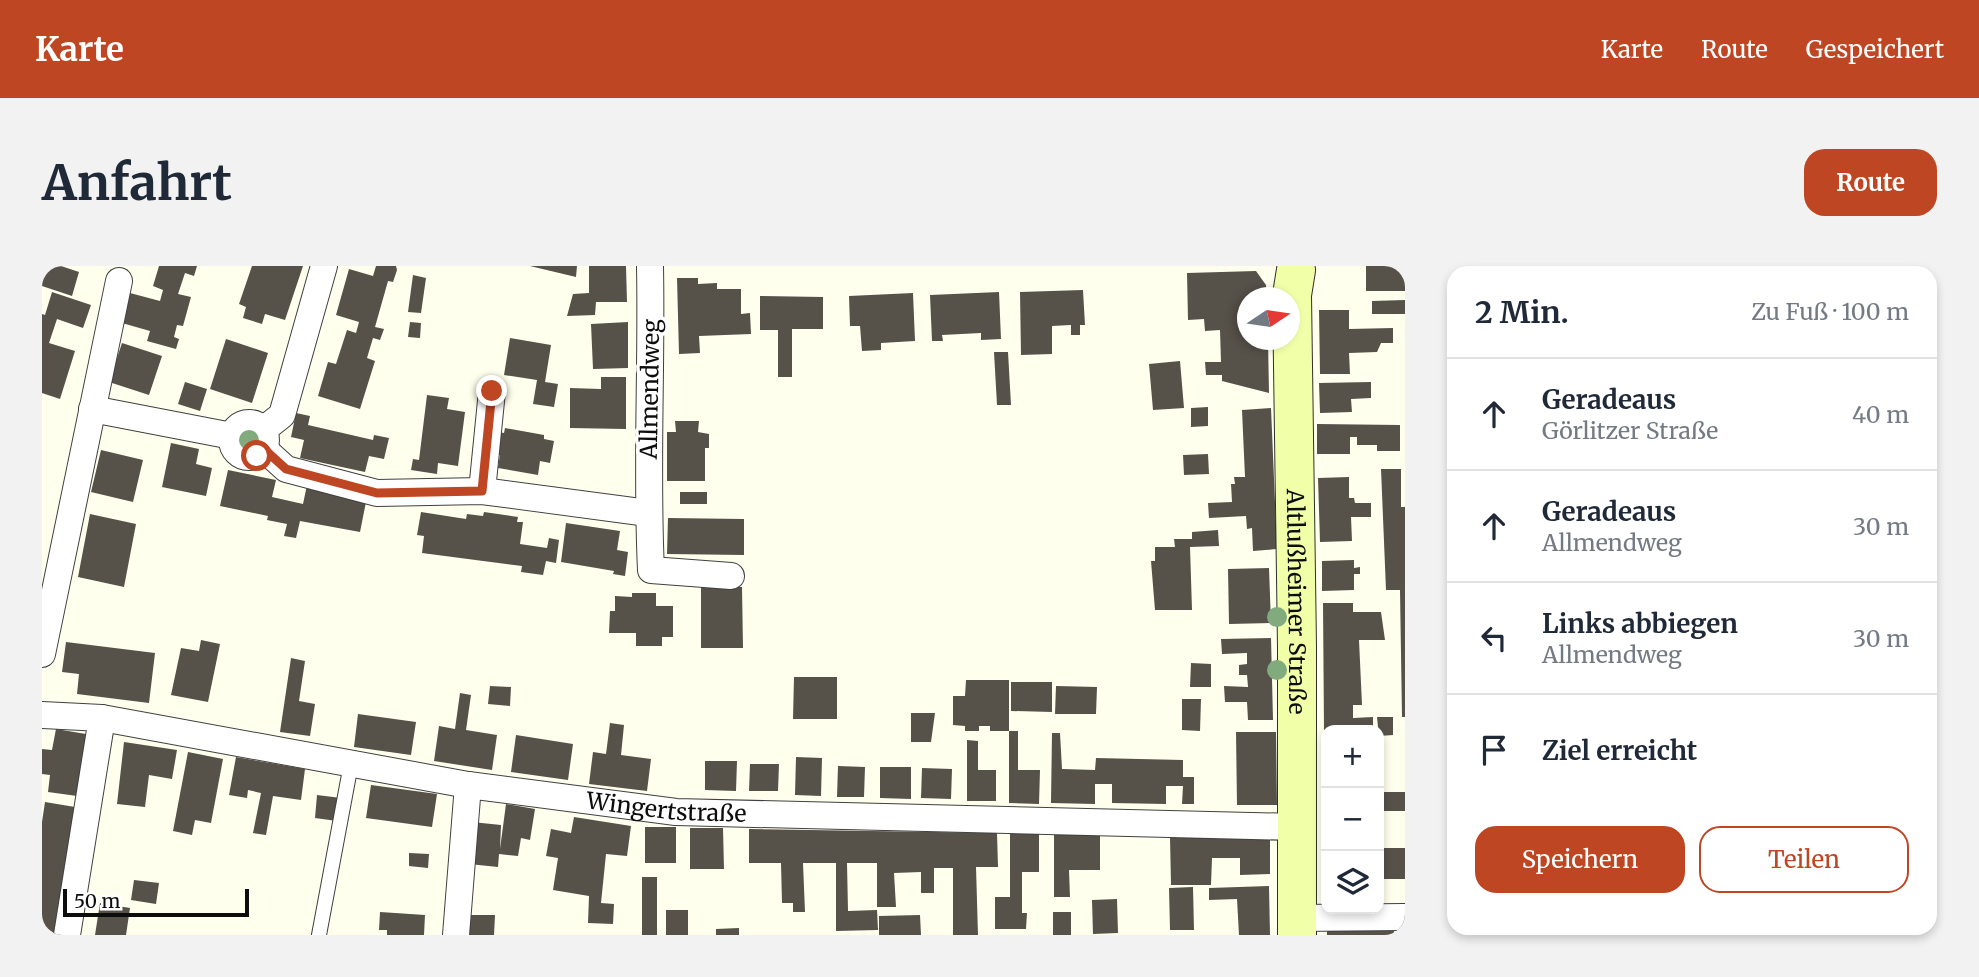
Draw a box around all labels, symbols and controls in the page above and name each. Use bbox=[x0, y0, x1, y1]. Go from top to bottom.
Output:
text: Karte bbox=[35, 29, 124, 70]
text: Karte bbox=[1601, 34, 1663, 65]
text: Route bbox=[1701, 34, 1768, 65]
text: Gespeichert bbox=[1806, 34, 1944, 65]
button: Route bbox=[1804, 149, 1937, 216]
text: Anfahrt bbox=[42, 152, 232, 213]
north arrow bbox=[1237, 287, 1300, 350]
text: 2 Min. bbox=[1475, 293, 1569, 331]
text: Zu Fuß · 100 m bbox=[1751, 297, 1909, 326]
street label: Allmendweg bbox=[634, 319, 665, 460]
route end bbox=[476, 375, 507, 406]
text: Geradeaus bbox=[1542, 383, 1676, 416]
icon: ahead bbox=[1475, 395, 1513, 433]
text: 40 m bbox=[1852, 400, 1909, 429]
text: Görlitzer Straße bbox=[1542, 416, 1718, 445]
route start bbox=[241, 440, 272, 471]
street label: Altlußheimer Straße bbox=[1281, 488, 1312, 714]
text: Geradeaus bbox=[1542, 495, 1676, 528]
icon: ahead bbox=[1475, 507, 1513, 545]
text: 30 m bbox=[1853, 512, 1909, 541]
text: Allmendweg bbox=[1542, 528, 1682, 557]
text: Links abbiegen bbox=[1542, 607, 1738, 640]
icon: left bbox=[1475, 619, 1513, 657]
text: 30 m bbox=[1853, 624, 1909, 653]
text: Allmendweg bbox=[1542, 640, 1682, 669]
map controls bbox=[1321, 725, 1384, 914]
button: + bbox=[1321, 725, 1384, 788]
icon: arrive bbox=[1475, 731, 1513, 769]
text: Ziel erreicht bbox=[1542, 734, 1697, 767]
street label: Wingertstraße bbox=[584, 785, 747, 828]
button: − bbox=[1321, 788, 1384, 851]
button: Speichern bbox=[1475, 826, 1685, 893]
button: Teilen bbox=[1699, 826, 1909, 893]
button: layers bbox=[1321, 851, 1384, 914]
scale bar bbox=[63, 886, 248, 918]
text: 50 m bbox=[74, 889, 120, 913]

